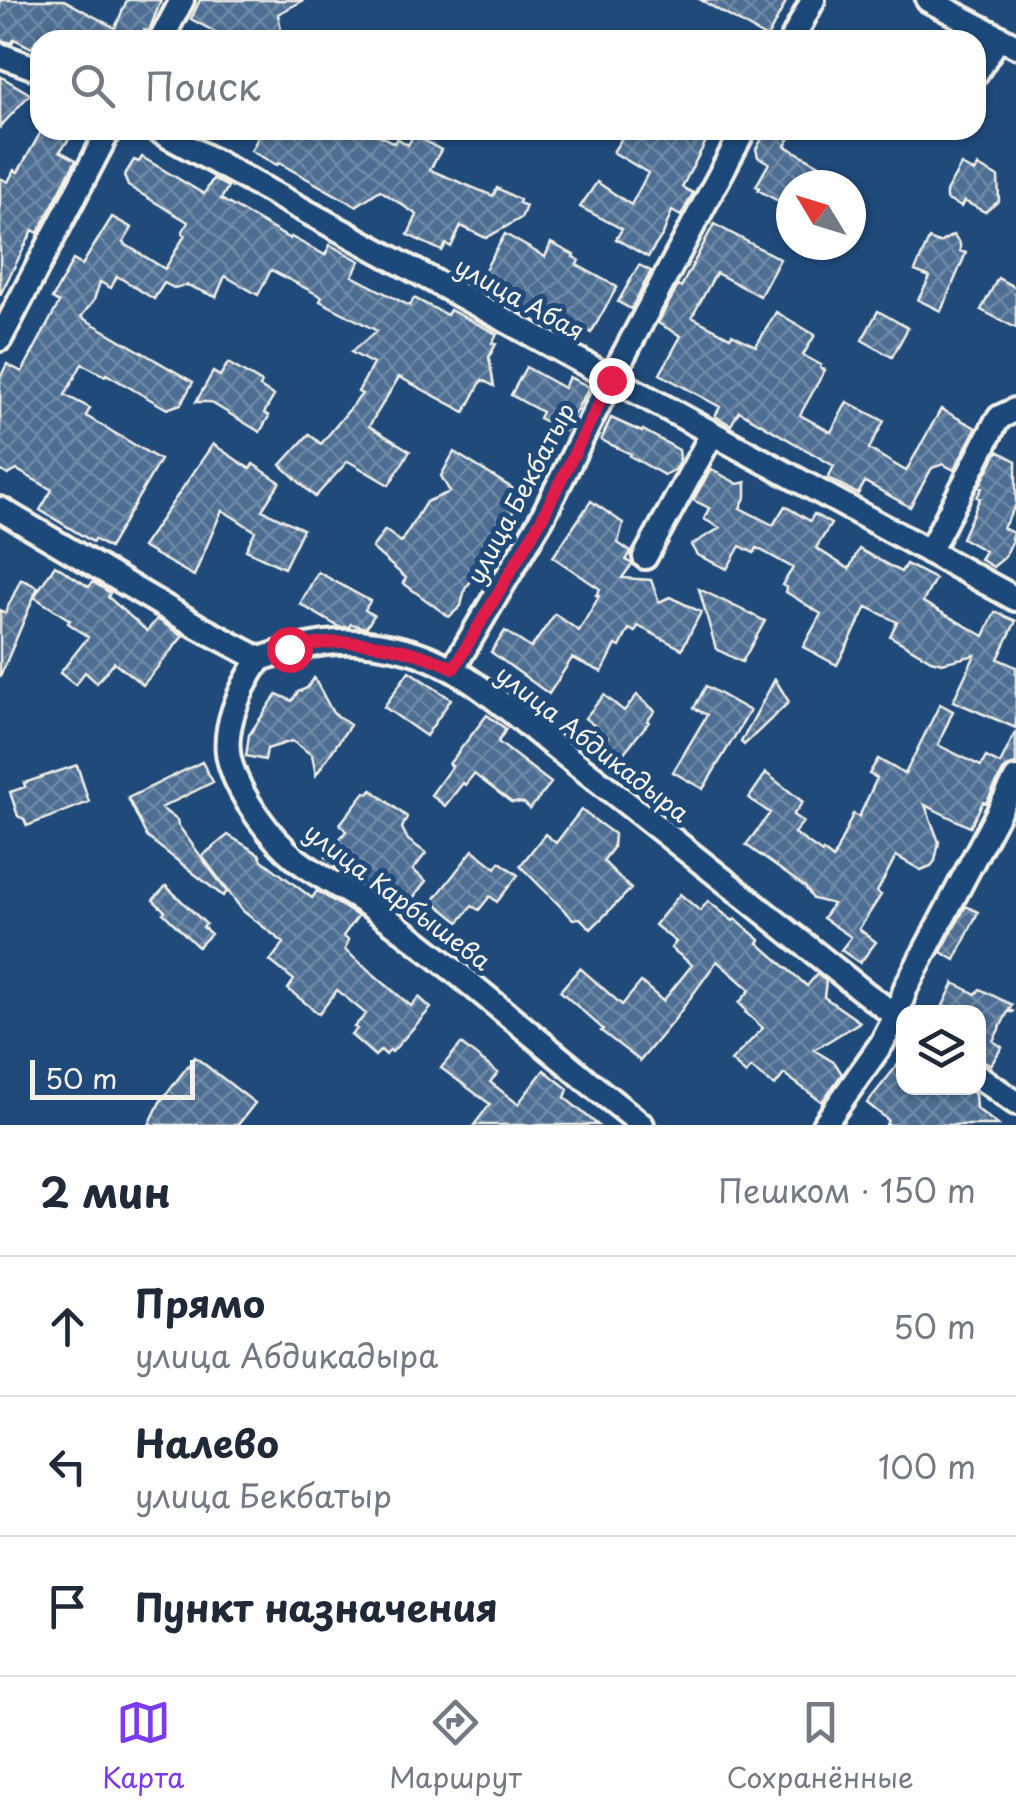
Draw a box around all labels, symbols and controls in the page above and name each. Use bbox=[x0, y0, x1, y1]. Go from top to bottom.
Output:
search box bbox=[30, 30, 986, 140]
text: Поиск bbox=[145, 57, 260, 114]
icon: search bbox=[65, 58, 120, 113]
north arrow bbox=[776, 170, 866, 260]
street label: улица Абая bbox=[448, 247, 592, 349]
route end bbox=[589, 358, 635, 404]
street label: улица Бекбатыр bbox=[456, 396, 584, 590]
route start bbox=[267, 627, 313, 673]
street label: улица Абдикадыра bbox=[488, 655, 698, 831]
street label: улица Карбышева bbox=[296, 813, 500, 979]
map controls bbox=[896, 1005, 986, 1095]
button: layers bbox=[896, 1005, 986, 1095]
scale bar bbox=[30, 1055, 195, 1100]
text: 50 m bbox=[45, 1056, 118, 1099]
text: 2 мин bbox=[40, 1159, 171, 1222]
text: Пешком · 150 m bbox=[718, 1166, 976, 1214]
text: Прямо bbox=[135, 1274, 265, 1331]
icon: ahead bbox=[40, 1299, 95, 1354]
text: 50 m bbox=[893, 1302, 976, 1350]
text: улица Абдикадыра bbox=[135, 1331, 438, 1379]
text: Налево bbox=[135, 1414, 279, 1471]
icon: left bbox=[40, 1439, 95, 1494]
text: 100 m bbox=[878, 1442, 976, 1490]
text: улица Бекбатыр bbox=[135, 1471, 392, 1519]
text: Пункт назначения bbox=[135, 1578, 498, 1635]
icon: arrive bbox=[40, 1579, 95, 1634]
tab: Карта bbox=[102, 1695, 185, 1798]
tab: Маршрут bbox=[389, 1695, 522, 1798]
tab: Сохранённые bbox=[726, 1695, 914, 1798]

